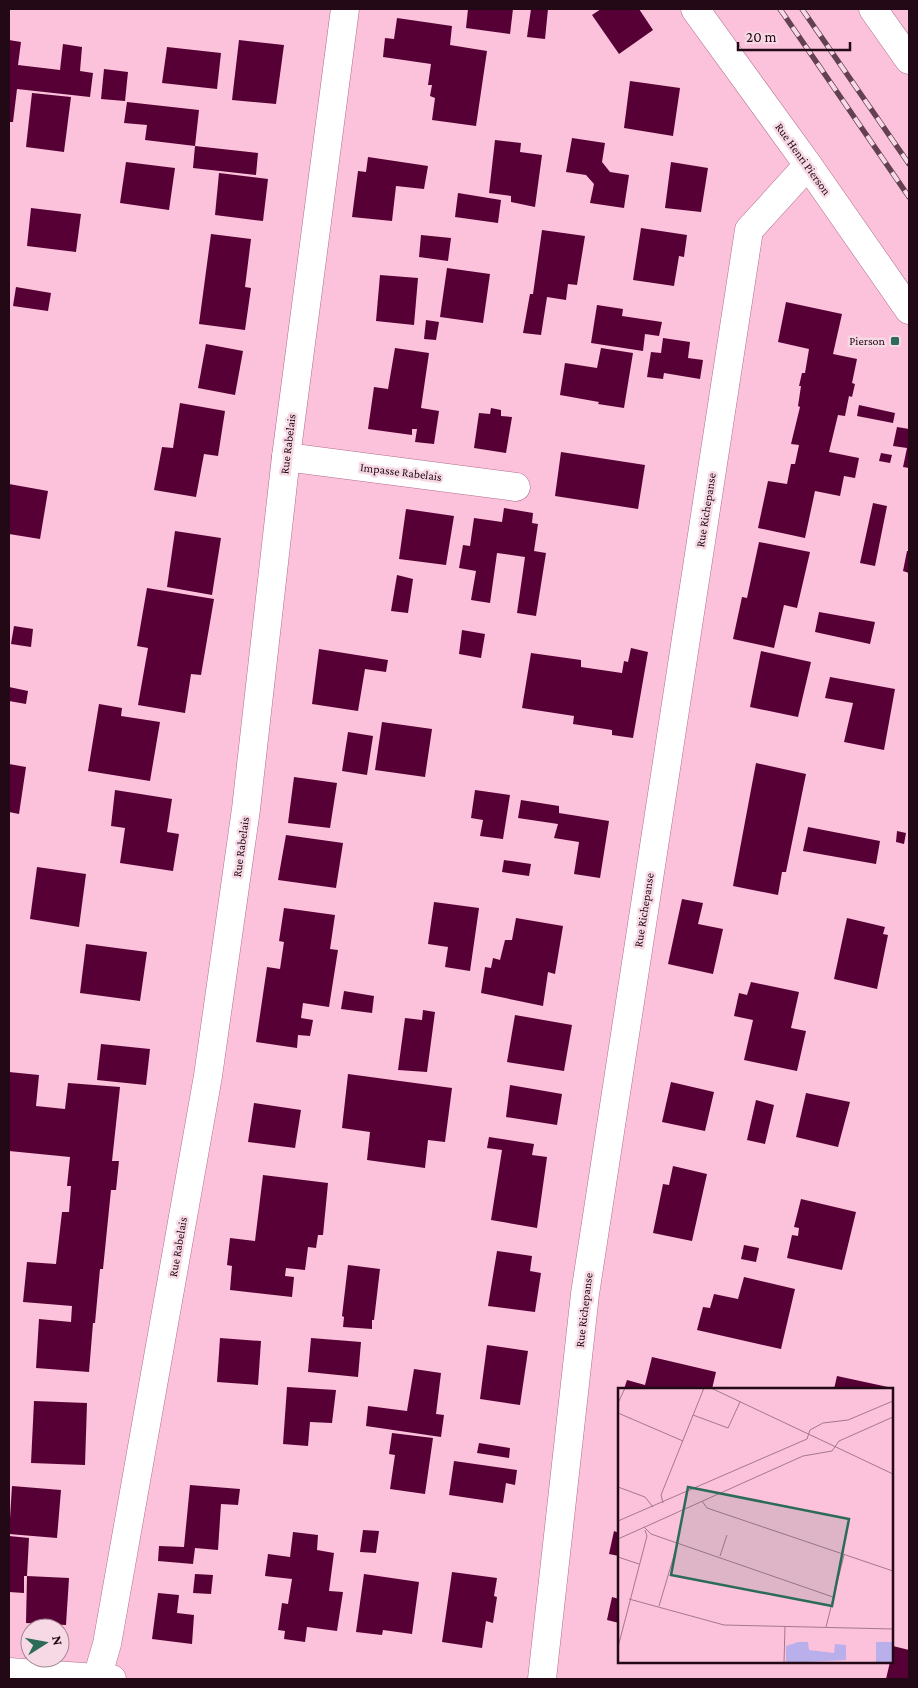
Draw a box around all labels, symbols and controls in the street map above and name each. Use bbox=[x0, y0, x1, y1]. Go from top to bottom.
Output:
scale bar bbox=[738, 20, 850, 52]
text: 20 m bbox=[746, 29, 777, 45]
street label: Rue Henri Pierson bbox=[772, 120, 834, 198]
place label: Pierson bbox=[849, 334, 886, 348]
marker: Pierson bbox=[889, 335, 901, 347]
street label: Rue Rabelais bbox=[277, 413, 299, 475]
street label: Impasse Rabelais bbox=[359, 460, 443, 484]
street label: Rue Richepanse bbox=[693, 472, 719, 548]
street label: Rue Rabelais bbox=[230, 816, 252, 878]
street label: Rue Richepanse bbox=[631, 872, 657, 948]
street label: Rue Rabelais bbox=[166, 1216, 190, 1278]
street label: Rue Richepanse bbox=[572, 1272, 596, 1348]
inset map bbox=[618, 1388, 893, 1663]
north arrow bbox=[20, 1618, 70, 1668]
text: N bbox=[49, 1634, 67, 1647]

